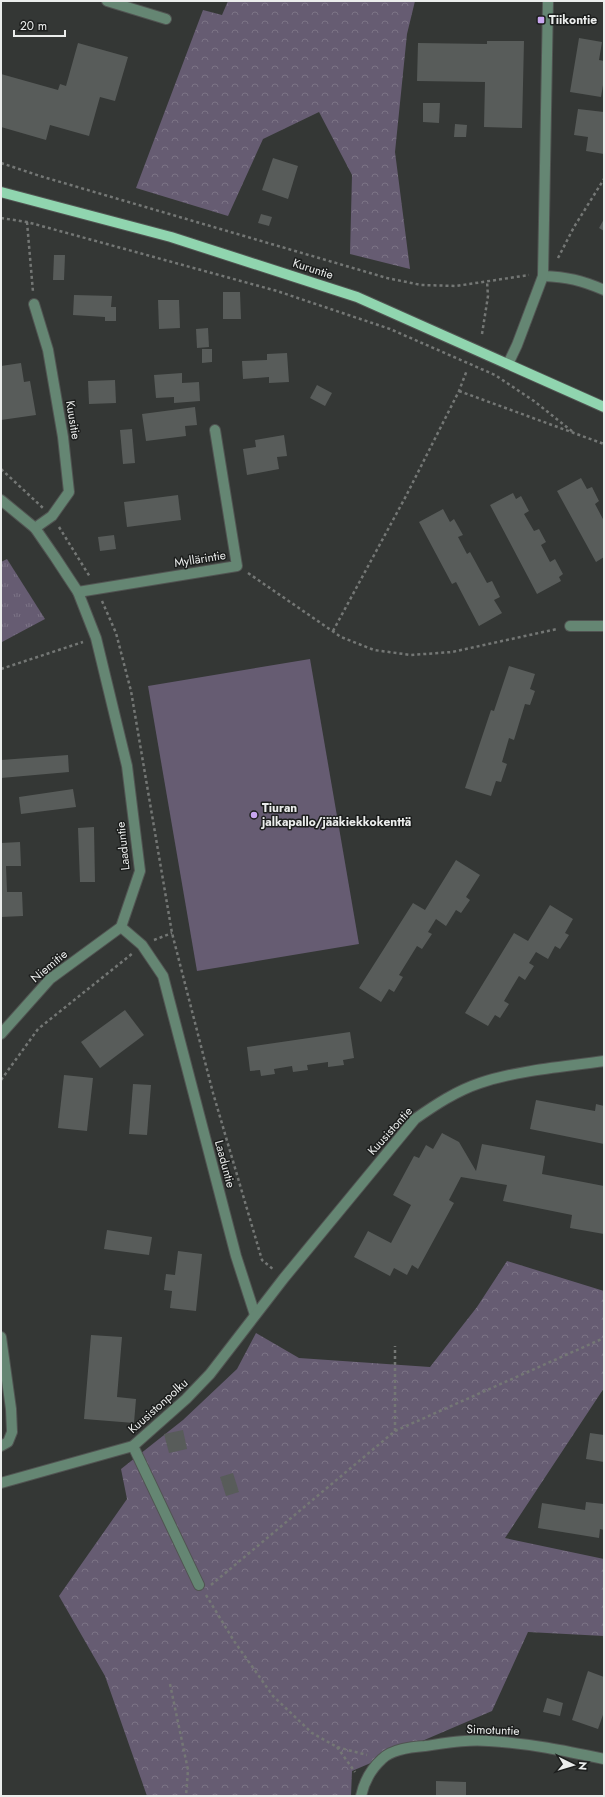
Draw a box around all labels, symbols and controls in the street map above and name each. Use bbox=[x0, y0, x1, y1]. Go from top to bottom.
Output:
place label: Tiikontie bbox=[549, 11, 597, 29]
scale bar bbox=[14, 12, 65, 38]
marker: Tiikontie bbox=[536, 15, 546, 25]
text: 20 m bbox=[20, 17, 47, 35]
street label: Kuruntie bbox=[290, 254, 336, 284]
street label: Kuusitie bbox=[61, 399, 85, 441]
street label: Myllärintie bbox=[173, 546, 227, 572]
place label: Tiuran jalkapallo/jääkiekkokenttä bbox=[260, 799, 411, 831]
marker: Tiuran jalkapallo/jääkiekkokenttä bbox=[249, 810, 259, 820]
street label: Laaduntie bbox=[112, 821, 134, 871]
street label: Niemitie bbox=[27, 945, 71, 987]
street label: Kuusistontie bbox=[363, 1103, 417, 1159]
street label: Laaduntie bbox=[210, 1138, 240, 1190]
street label: Kuusistonpolku bbox=[124, 1374, 192, 1438]
street label: Simotuntie bbox=[466, 1720, 520, 1740]
north arrow bbox=[553, 1745, 593, 1785]
text: N bbox=[575, 1761, 591, 1771]

